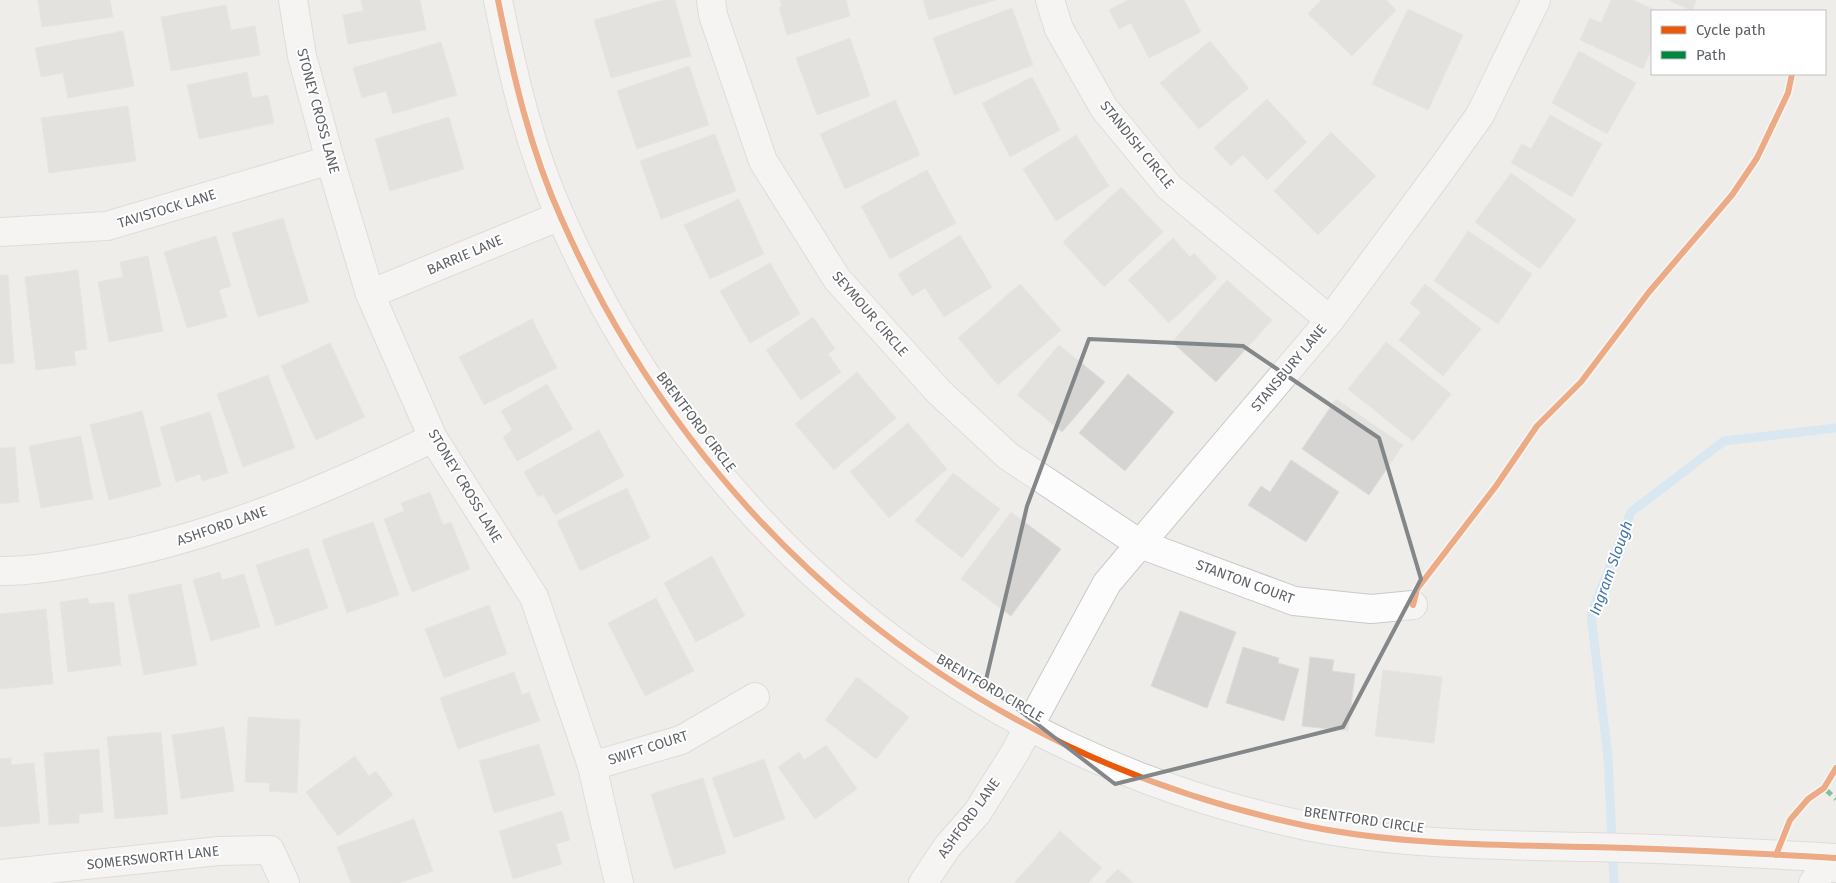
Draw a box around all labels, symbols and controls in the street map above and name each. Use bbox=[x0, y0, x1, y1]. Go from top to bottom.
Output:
legend bbox=[1651, 10, 1826, 75]
text: Cycle path bbox=[1696, 21, 1766, 39]
text: Path bbox=[1696, 46, 1726, 64]
street label: STONEY CROSS LANE bbox=[293, 47, 343, 175]
street label: STANDISH CIRCLE bbox=[1096, 98, 1178, 192]
street label: TAVISTOCK LANE bbox=[116, 186, 218, 232]
street label: BARRIE LANE bbox=[424, 231, 506, 279]
street label: SEYMOUR CIRCLE bbox=[828, 268, 912, 360]
street label: STANSBURY LANE bbox=[1248, 321, 1330, 415]
street label: BRENTFORD CIRCLE bbox=[653, 368, 739, 476]
street label: STONEY CROSS LANE bbox=[425, 426, 505, 546]
street label: ASHFORD LANE bbox=[174, 503, 270, 549]
water label: Ingram Slough bbox=[1586, 518, 1636, 618]
street label: STANTON COURT bbox=[1194, 556, 1297, 608]
street label: BRENTFORD CIRCLE bbox=[933, 650, 1047, 726]
street label: SWIFT COURT bbox=[606, 727, 691, 769]
street label: ASHFORD LANE bbox=[934, 775, 1004, 861]
street label: BRENTFORD CIRCLE bbox=[1303, 803, 1425, 837]
street label: SOMERSWORTH LANE bbox=[86, 843, 220, 873]

